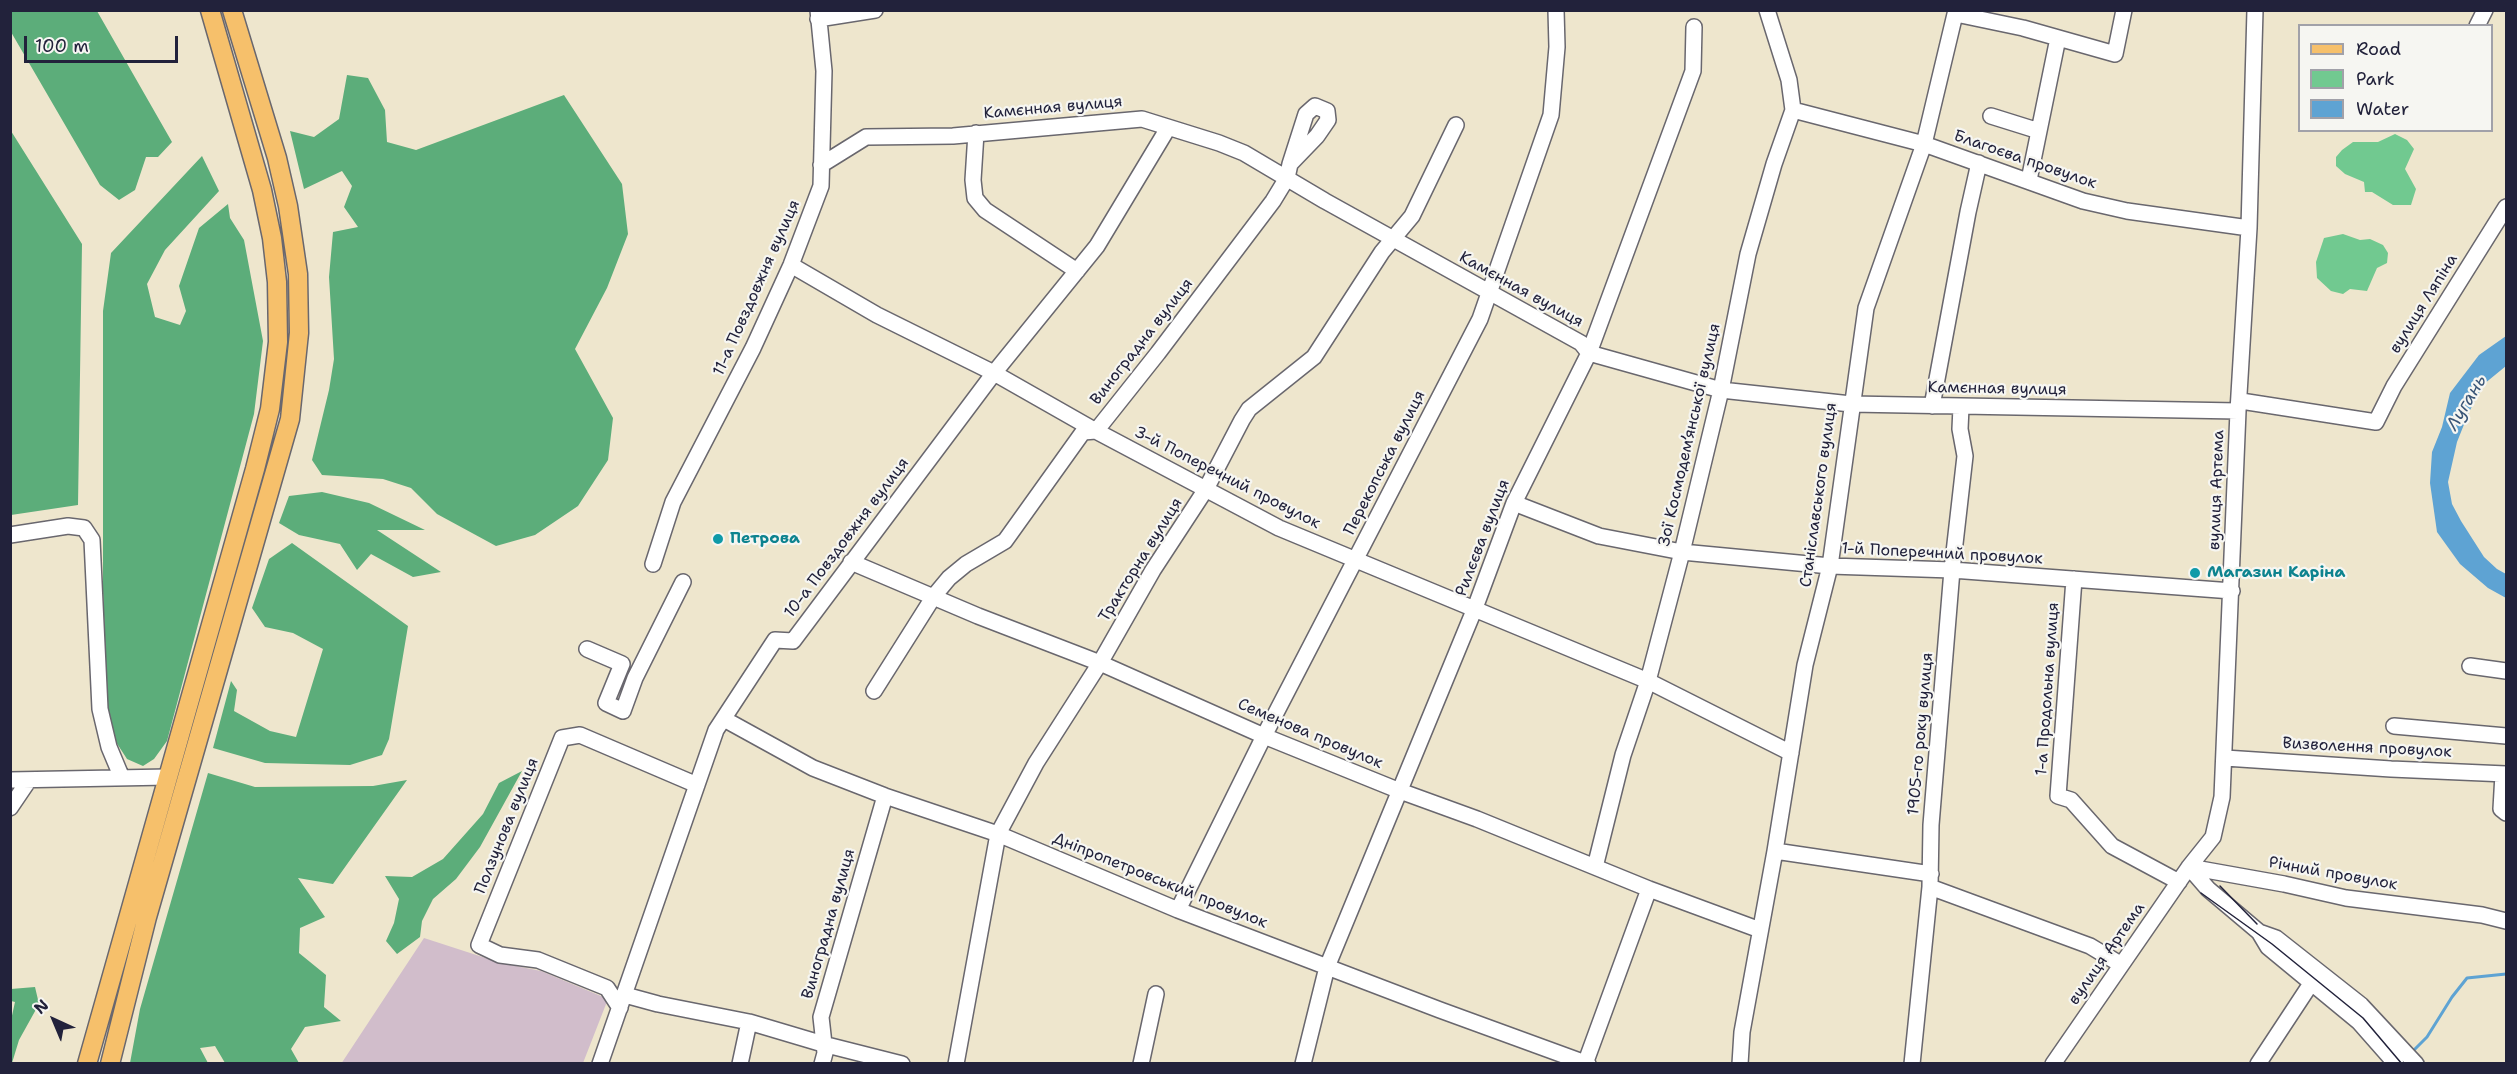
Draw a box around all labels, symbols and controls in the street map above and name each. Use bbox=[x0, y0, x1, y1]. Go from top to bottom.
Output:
scale bar bbox=[27, 24, 182, 62]
legend bbox=[2298, 24, 2493, 132]
text: 100 m bbox=[35, 34, 89, 58]
text: Road bbox=[2356, 37, 2401, 61]
text: Park bbox=[2356, 67, 2395, 91]
street label: Камєнная вулиця bbox=[983, 92, 1123, 124]
text: Water bbox=[2356, 97, 2409, 121]
street label: Благоєва провулок bbox=[1951, 127, 2099, 193]
street label: 11-а Повздовжня вулиця bbox=[710, 197, 804, 379]
street label: Камєнная вулиця bbox=[1456, 248, 1586, 332]
street label: вулиця Ляпіна bbox=[2386, 251, 2462, 357]
street label: Виноградна вулиця bbox=[1087, 275, 1197, 409]
street label: Зої Космодем’янської вулиця bbox=[1655, 322, 1725, 548]
water label: Лугань bbox=[2442, 371, 2492, 435]
street label: Камєнная вулиця bbox=[1927, 378, 2067, 400]
street label: Перекопська вулиця bbox=[1340, 388, 1430, 538]
street label: Станіславського вулиця bbox=[1797, 401, 1841, 589]
street label: 3-й Поперечний провулок bbox=[1131, 423, 1323, 533]
street label: вулиця Артема bbox=[2205, 430, 2229, 550]
street label: 10-а Повздовжня вулиця bbox=[781, 454, 913, 622]
street label: Рилєєва вулиця bbox=[1452, 477, 1514, 599]
street label: Тракторна вулиця bbox=[1095, 494, 1187, 626]
place label: Петрова bbox=[730, 529, 800, 549]
marker: Петрова bbox=[711, 532, 725, 546]
street label: 1-й Поперечний провулок bbox=[1841, 539, 2043, 569]
place label: Магазин Каріна bbox=[2207, 563, 2345, 583]
marker: Магазин Каріна bbox=[2188, 566, 2202, 580]
street label: 1-а Продольна вулиця bbox=[2032, 602, 2064, 776]
street label: 1905-го року вулиця bbox=[1904, 652, 1938, 816]
street label: Семенова провулок bbox=[1235, 695, 1385, 773]
street label: Визволення провулок bbox=[2282, 734, 2452, 762]
street label: Ползунова вулиця bbox=[471, 755, 543, 897]
street label: Дніпропетровський провулок bbox=[1050, 829, 1270, 933]
street label: Виноградна вулиця bbox=[798, 847, 860, 1001]
street label: Річний провулок bbox=[2267, 853, 2399, 895]
street label: вулиця Артема bbox=[2065, 899, 2149, 1009]
north arrow bbox=[24, 990, 84, 1050]
text: N bbox=[29, 995, 53, 1019]

